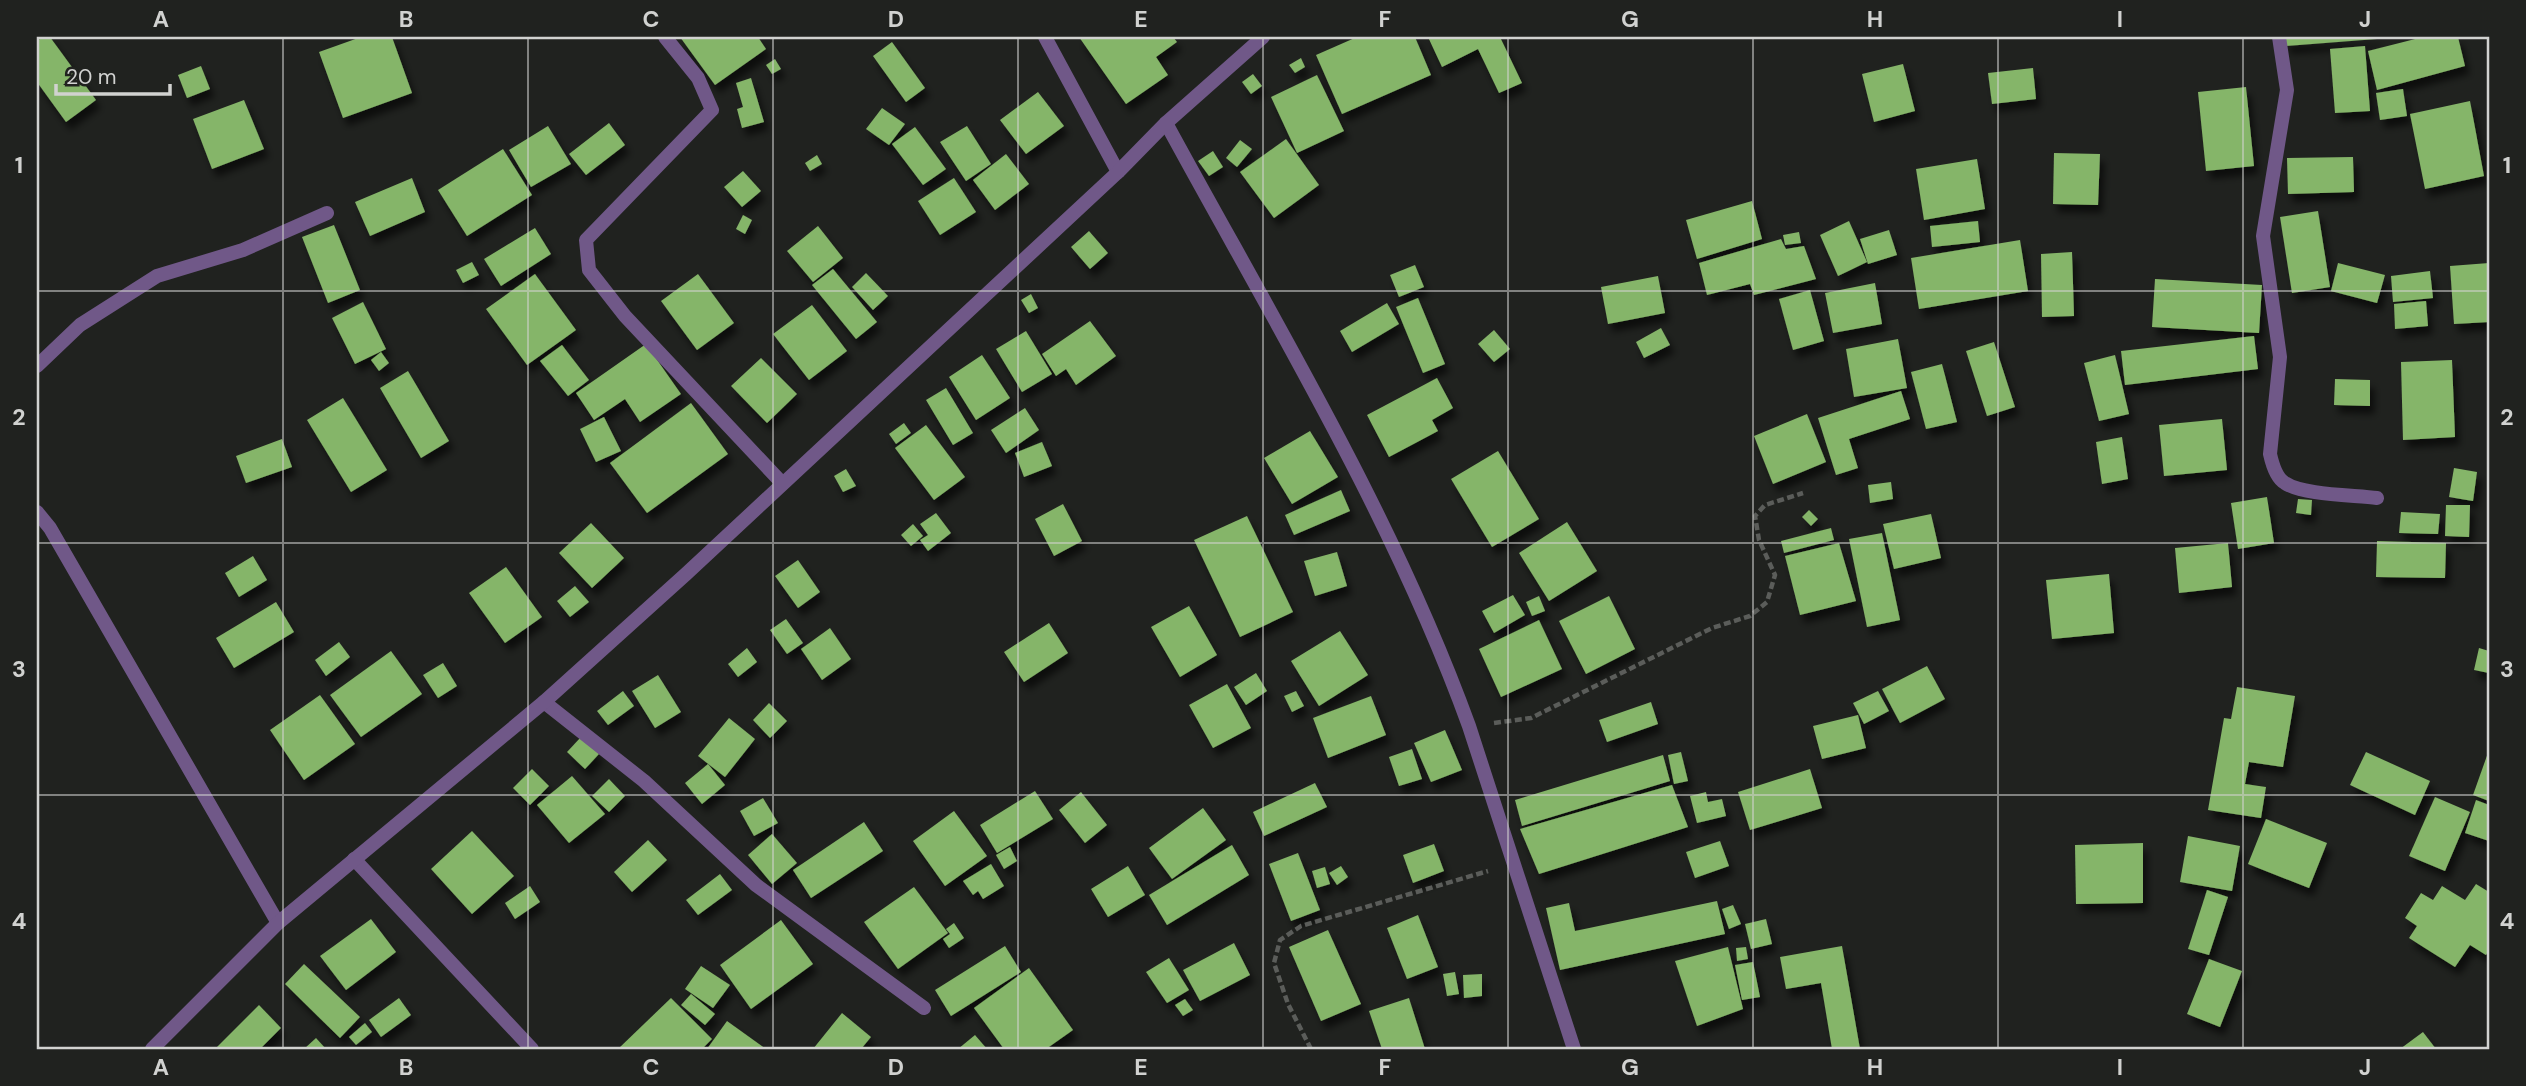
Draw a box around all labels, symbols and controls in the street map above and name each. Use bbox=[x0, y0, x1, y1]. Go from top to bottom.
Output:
text: A bbox=[153, 4, 169, 34]
text: B bbox=[399, 4, 413, 34]
text: C bbox=[643, 4, 659, 34]
text: D bbox=[888, 4, 904, 34]
text: E bbox=[1134, 4, 1148, 34]
text: F bbox=[1379, 4, 1392, 34]
text: G bbox=[1621, 4, 1639, 34]
text: H bbox=[1867, 4, 1883, 34]
text: I bbox=[2117, 4, 2123, 34]
text: J bbox=[2359, 4, 2371, 34]
scale bar bbox=[56, 52, 170, 96]
text: 20 m bbox=[66, 63, 117, 91]
text: 1 bbox=[15, 150, 23, 180]
text: 1 bbox=[2503, 150, 2511, 180]
text: 2 bbox=[12, 402, 26, 432]
text: 2 bbox=[2500, 402, 2514, 432]
text: 3 bbox=[12, 654, 26, 684]
text: 3 bbox=[2500, 654, 2514, 684]
text: 4 bbox=[12, 906, 27, 936]
text: 4 bbox=[2500, 906, 2515, 936]
text: A bbox=[153, 1052, 169, 1082]
text: B bbox=[399, 1052, 413, 1082]
text: C bbox=[643, 1052, 659, 1082]
text: D bbox=[888, 1052, 904, 1082]
text: E bbox=[1134, 1052, 1148, 1082]
text: F bbox=[1379, 1052, 1392, 1082]
text: G bbox=[1621, 1052, 1639, 1082]
text: H bbox=[1867, 1052, 1883, 1082]
text: I bbox=[2117, 1052, 2123, 1082]
text: J bbox=[2359, 1052, 2371, 1082]

